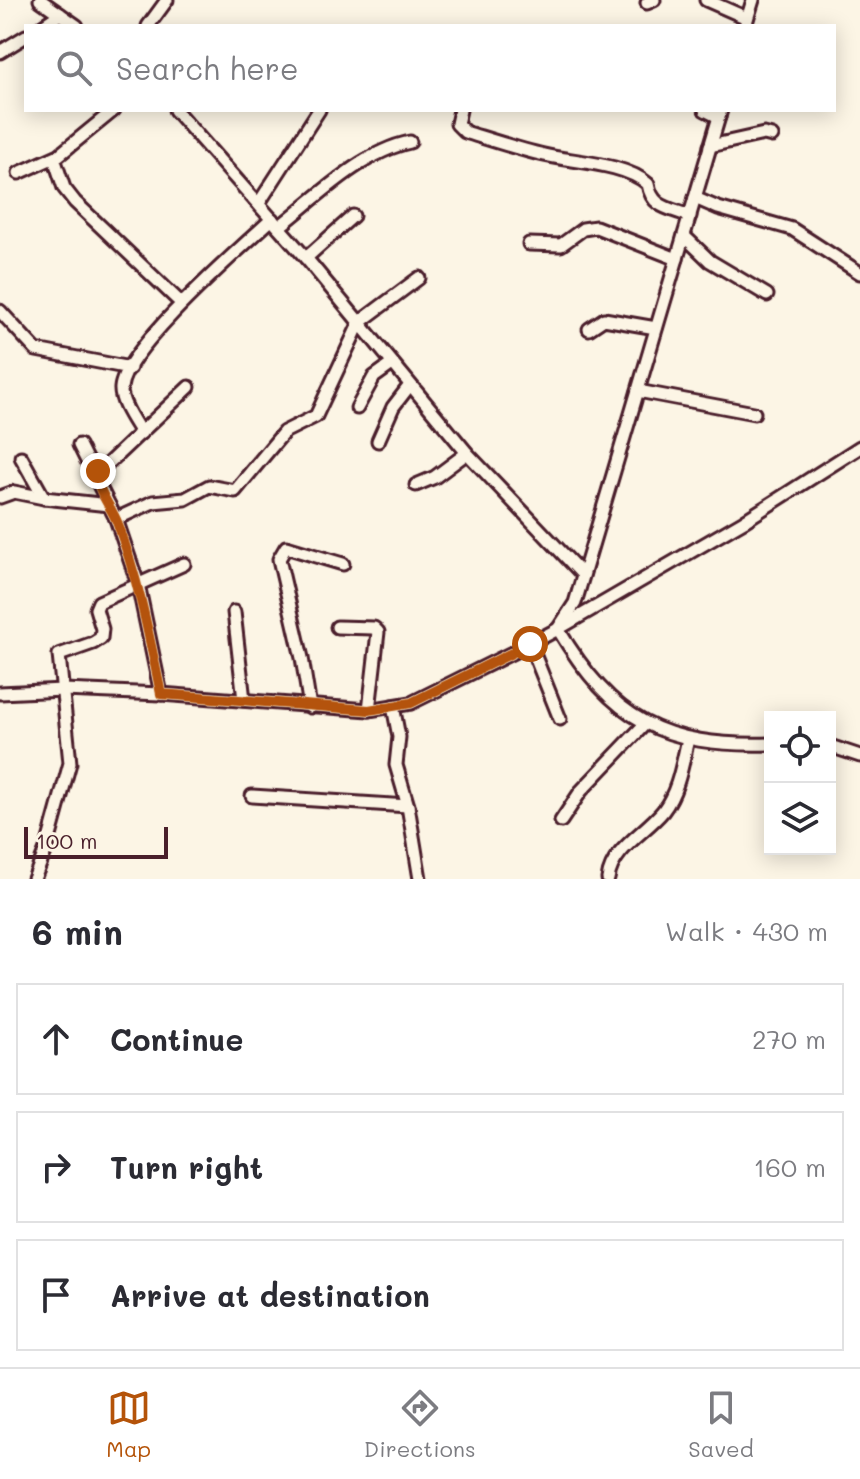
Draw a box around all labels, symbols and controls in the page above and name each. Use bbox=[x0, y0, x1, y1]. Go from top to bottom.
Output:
search box bbox=[24, 24, 836, 112]
icon: search bbox=[52, 46, 96, 90]
text: Search here bbox=[116, 48, 299, 88]
route end bbox=[80, 453, 116, 489]
route start bbox=[512, 626, 548, 662]
map controls bbox=[764, 711, 836, 855]
button: locate bbox=[764, 711, 836, 783]
button: layers bbox=[764, 783, 836, 855]
scale bar bbox=[24, 823, 168, 859]
text: 100 m bbox=[36, 826, 98, 855]
text: 6 min bbox=[32, 909, 123, 954]
text: Walk · 430 m bbox=[665, 914, 828, 948]
icon: ahead bbox=[34, 1017, 78, 1061]
text: Continue bbox=[110, 1019, 243, 1059]
text: 270 m bbox=[752, 1022, 826, 1056]
icon: right bbox=[34, 1145, 78, 1189]
text: Turn right bbox=[110, 1147, 263, 1187]
text: 160 m bbox=[754, 1150, 826, 1184]
icon: arrive bbox=[34, 1273, 78, 1317]
text: Arrive at destination bbox=[110, 1275, 430, 1315]
tab: Map bbox=[106, 1386, 151, 1463]
tab: Directions bbox=[364, 1386, 476, 1463]
tab: Saved bbox=[688, 1386, 754, 1463]

